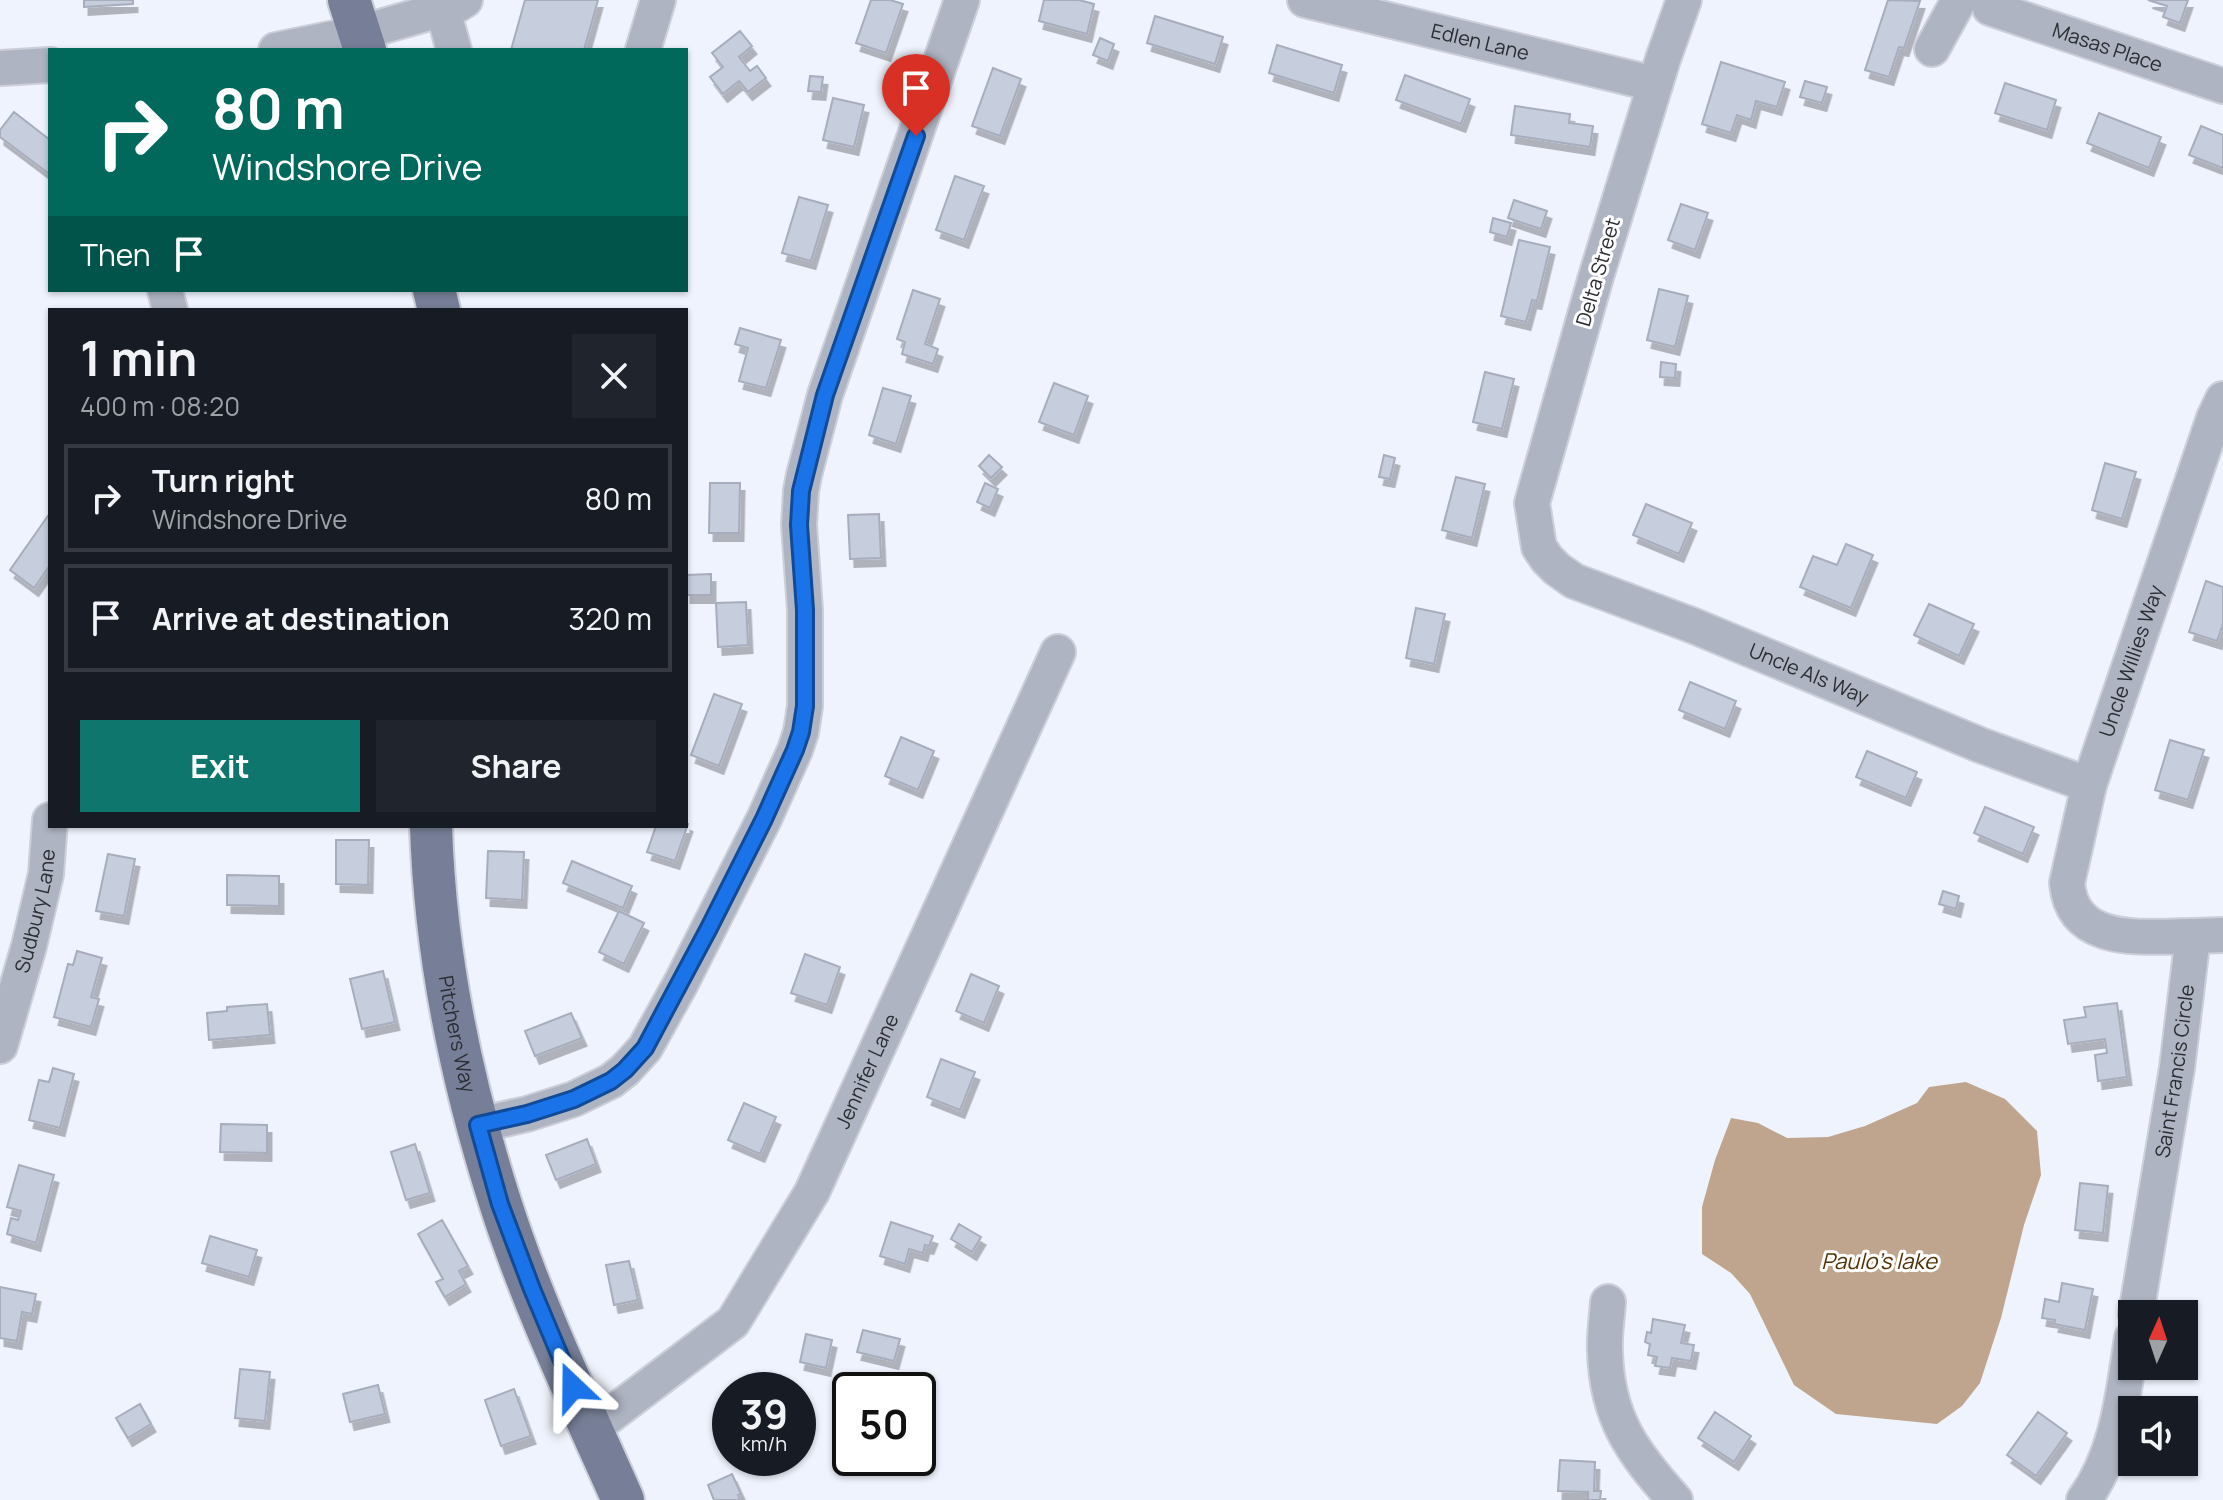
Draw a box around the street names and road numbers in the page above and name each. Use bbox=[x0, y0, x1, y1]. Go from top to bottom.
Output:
street label: Masas Place bbox=[2049, 16, 2166, 78]
street label: Edlen Lane bbox=[1428, 17, 1532, 66]
street label: Delta Street bbox=[1569, 214, 1626, 329]
street label: Uncle Willies Way bbox=[2092, 581, 2169, 741]
street label: Uncle Als Way bbox=[1745, 636, 1874, 710]
street label: Sudbury Lane bbox=[8, 848, 61, 976]
street label: Pitchers Way bbox=[432, 973, 483, 1096]
street label: Saint Francis Circle bbox=[2148, 983, 2200, 1160]
street label: Jennifer Lane bbox=[829, 1009, 905, 1133]

